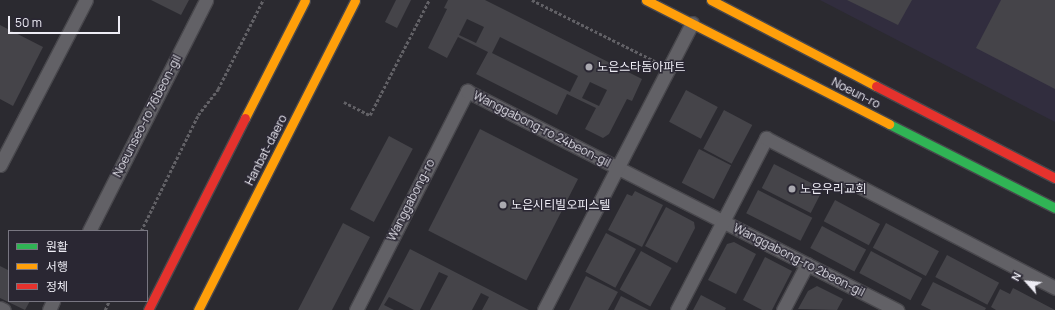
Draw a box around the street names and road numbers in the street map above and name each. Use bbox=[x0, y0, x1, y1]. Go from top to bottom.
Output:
street label: Noeunseo-ro 76beon-gil bbox=[110, 52, 184, 180]
street label: Noeun-ro bbox=[829, 75, 883, 111]
street label: Wanggabong-ro 24beon-gil bbox=[471, 88, 613, 170]
street label: Hanbat-daero bbox=[242, 112, 290, 188]
street label: Wanggabong-ro bbox=[384, 157, 438, 243]
street label: Wanggabong-ro 2beon-gil bbox=[731, 221, 867, 299]

